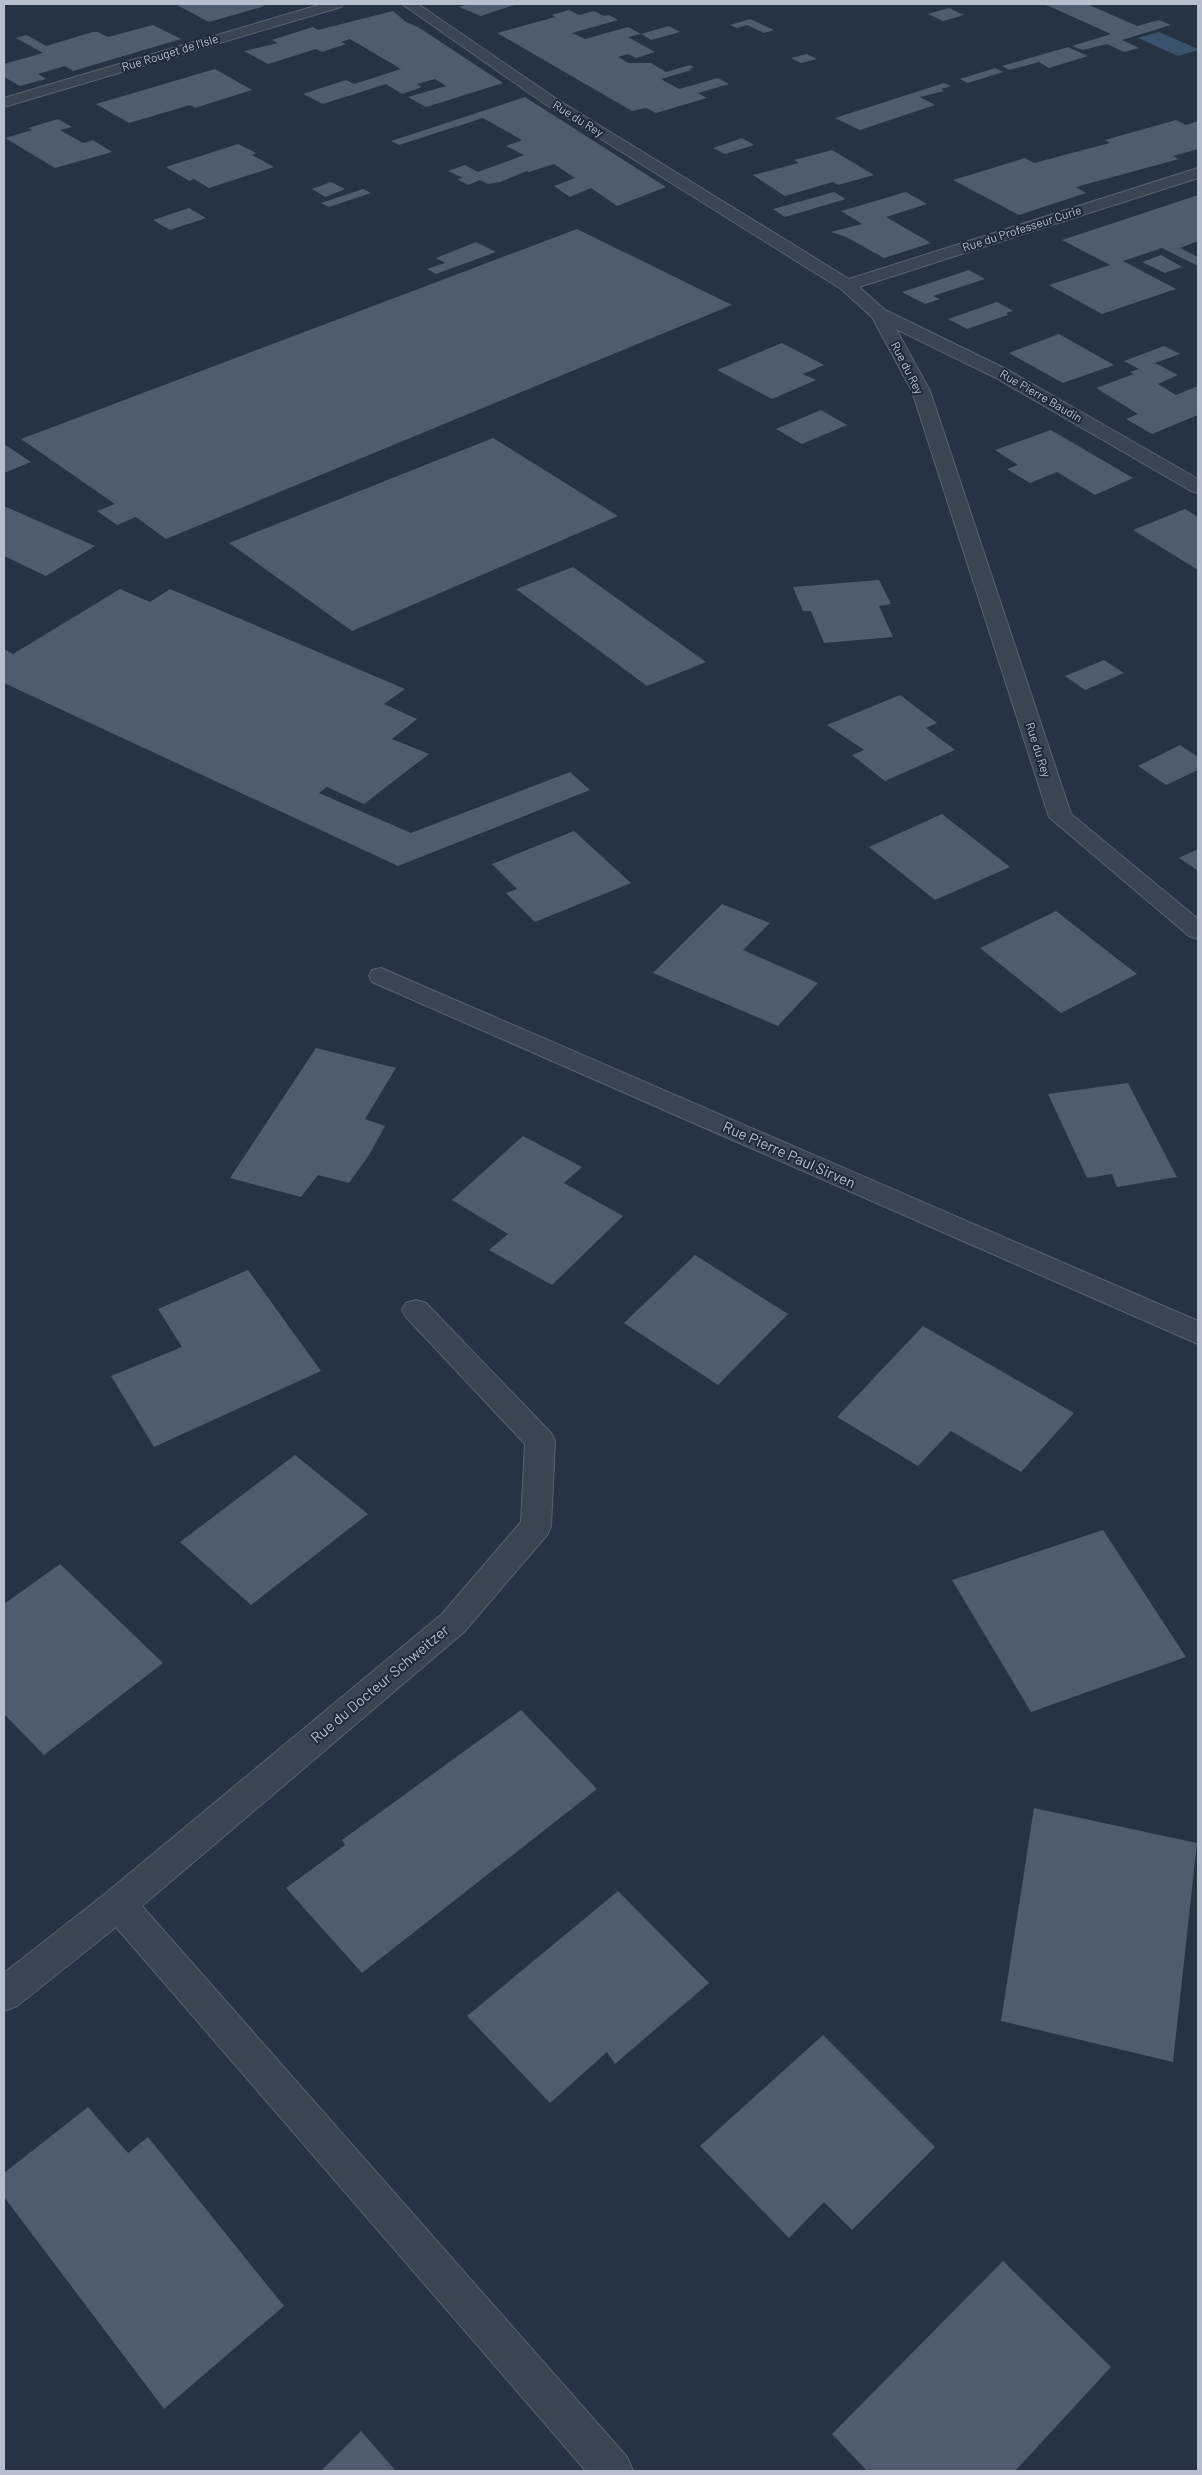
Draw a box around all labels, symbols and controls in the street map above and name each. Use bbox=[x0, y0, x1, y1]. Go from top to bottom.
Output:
street label: Rue Rouget de l'Isle bbox=[120, 31, 220, 73]
street label: Rue du Rey bbox=[551, 97, 607, 139]
street label: Rue du Professeur Curie bbox=[960, 202, 1083, 254]
street label: Rue du Rey bbox=[889, 339, 927, 397]
street label: Rue Pierre Baudin bbox=[998, 366, 1085, 424]
street label: Rue du Rey bbox=[1023, 720, 1055, 779]
street label: Rue Pierre Paul Sirven bbox=[720, 1117, 858, 1191]
street label: Rue du Docteur Schweitzer bbox=[307, 1620, 453, 1746]

